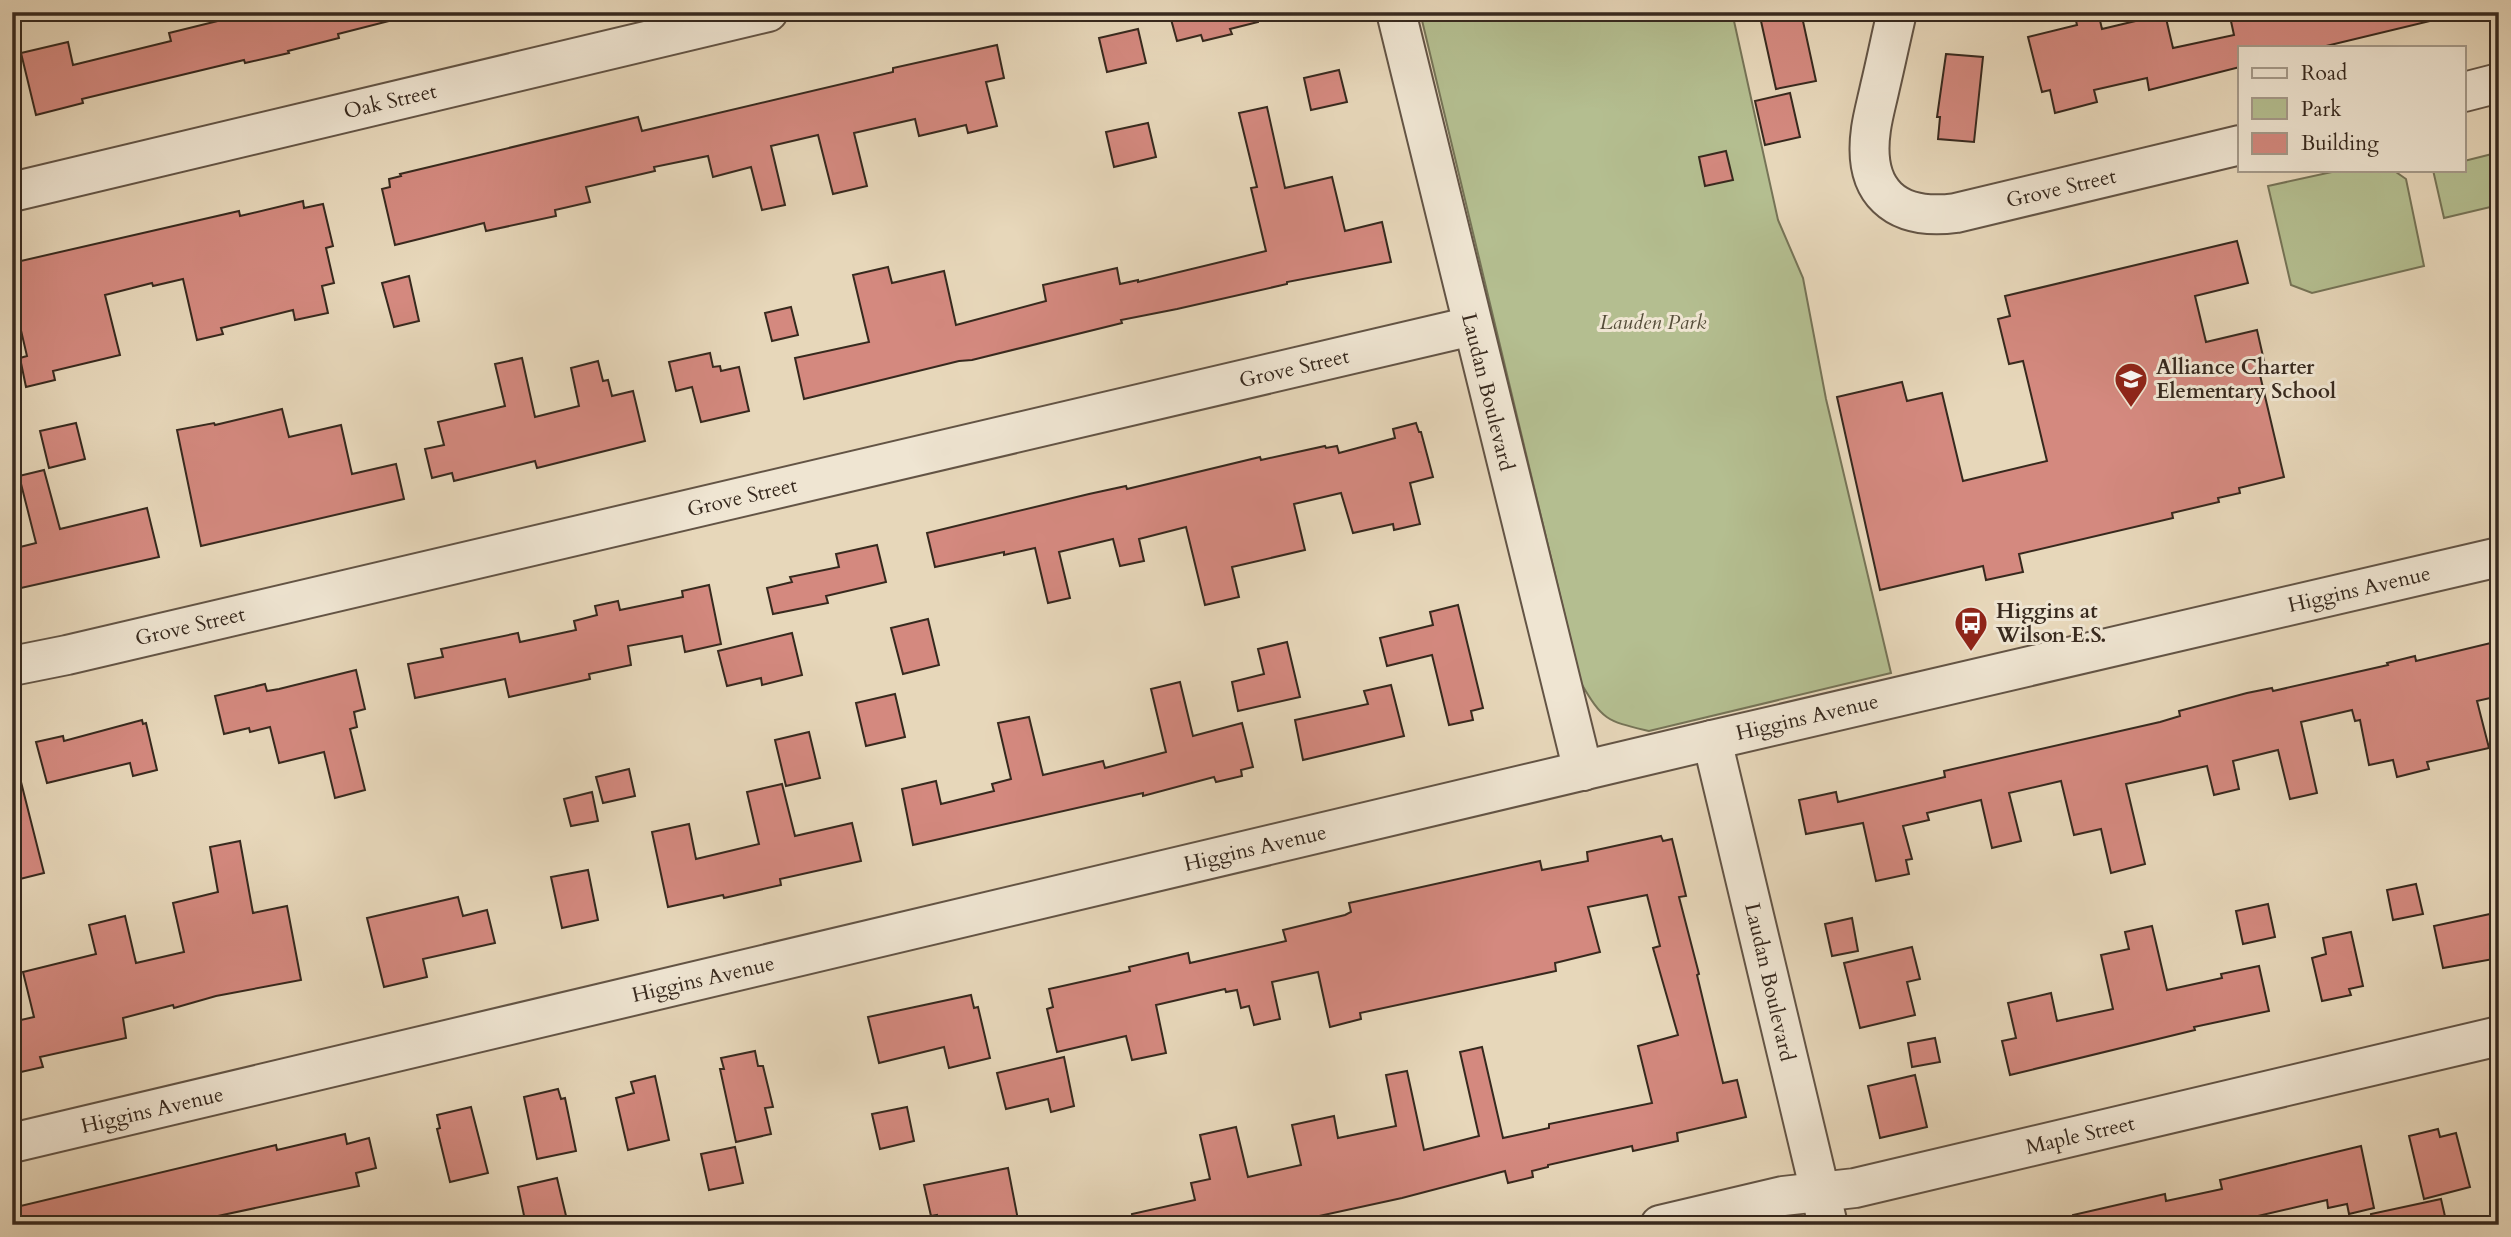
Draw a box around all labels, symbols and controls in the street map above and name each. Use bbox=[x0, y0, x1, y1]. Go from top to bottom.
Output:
legend bbox=[2238, 46, 2466, 172]
text: Road bbox=[2301, 59, 2347, 88]
street label: Oak Street bbox=[341, 77, 440, 126]
text: Park bbox=[2301, 95, 2342, 124]
text: Building bbox=[2301, 129, 2379, 158]
street label: Grove Street bbox=[2003, 162, 2119, 215]
park label: Lauden Park bbox=[1600, 308, 1707, 337]
street label: Laudan Boulevard bbox=[1454, 310, 1521, 474]
street label: Grove Street bbox=[1236, 342, 1352, 395]
place label: Alliance Charter Elementary School bbox=[2156, 353, 2336, 406]
school or university icon: Alliance Charter Elementary School bbox=[2112, 360, 2150, 409]
street label: Grove Street bbox=[684, 471, 800, 524]
street label: Higgins Avenue bbox=[2285, 559, 2433, 620]
place label: Higgins at Wilson E.S. bbox=[1995, 597, 2106, 650]
street label: Grove Street bbox=[132, 600, 248, 653]
bus stop icon: Higgins at Wilson E.S. bbox=[1952, 604, 1990, 653]
street label: Higgins Avenue bbox=[1733, 687, 1881, 748]
street label: Higgins Avenue bbox=[1181, 818, 1329, 879]
street label: Laudan Boulevard bbox=[1737, 900, 1802, 1064]
street label: Higgins Avenue bbox=[629, 949, 777, 1010]
street label: Higgins Avenue bbox=[78, 1080, 226, 1141]
street label: Maple Street bbox=[2023, 1109, 2138, 1162]

